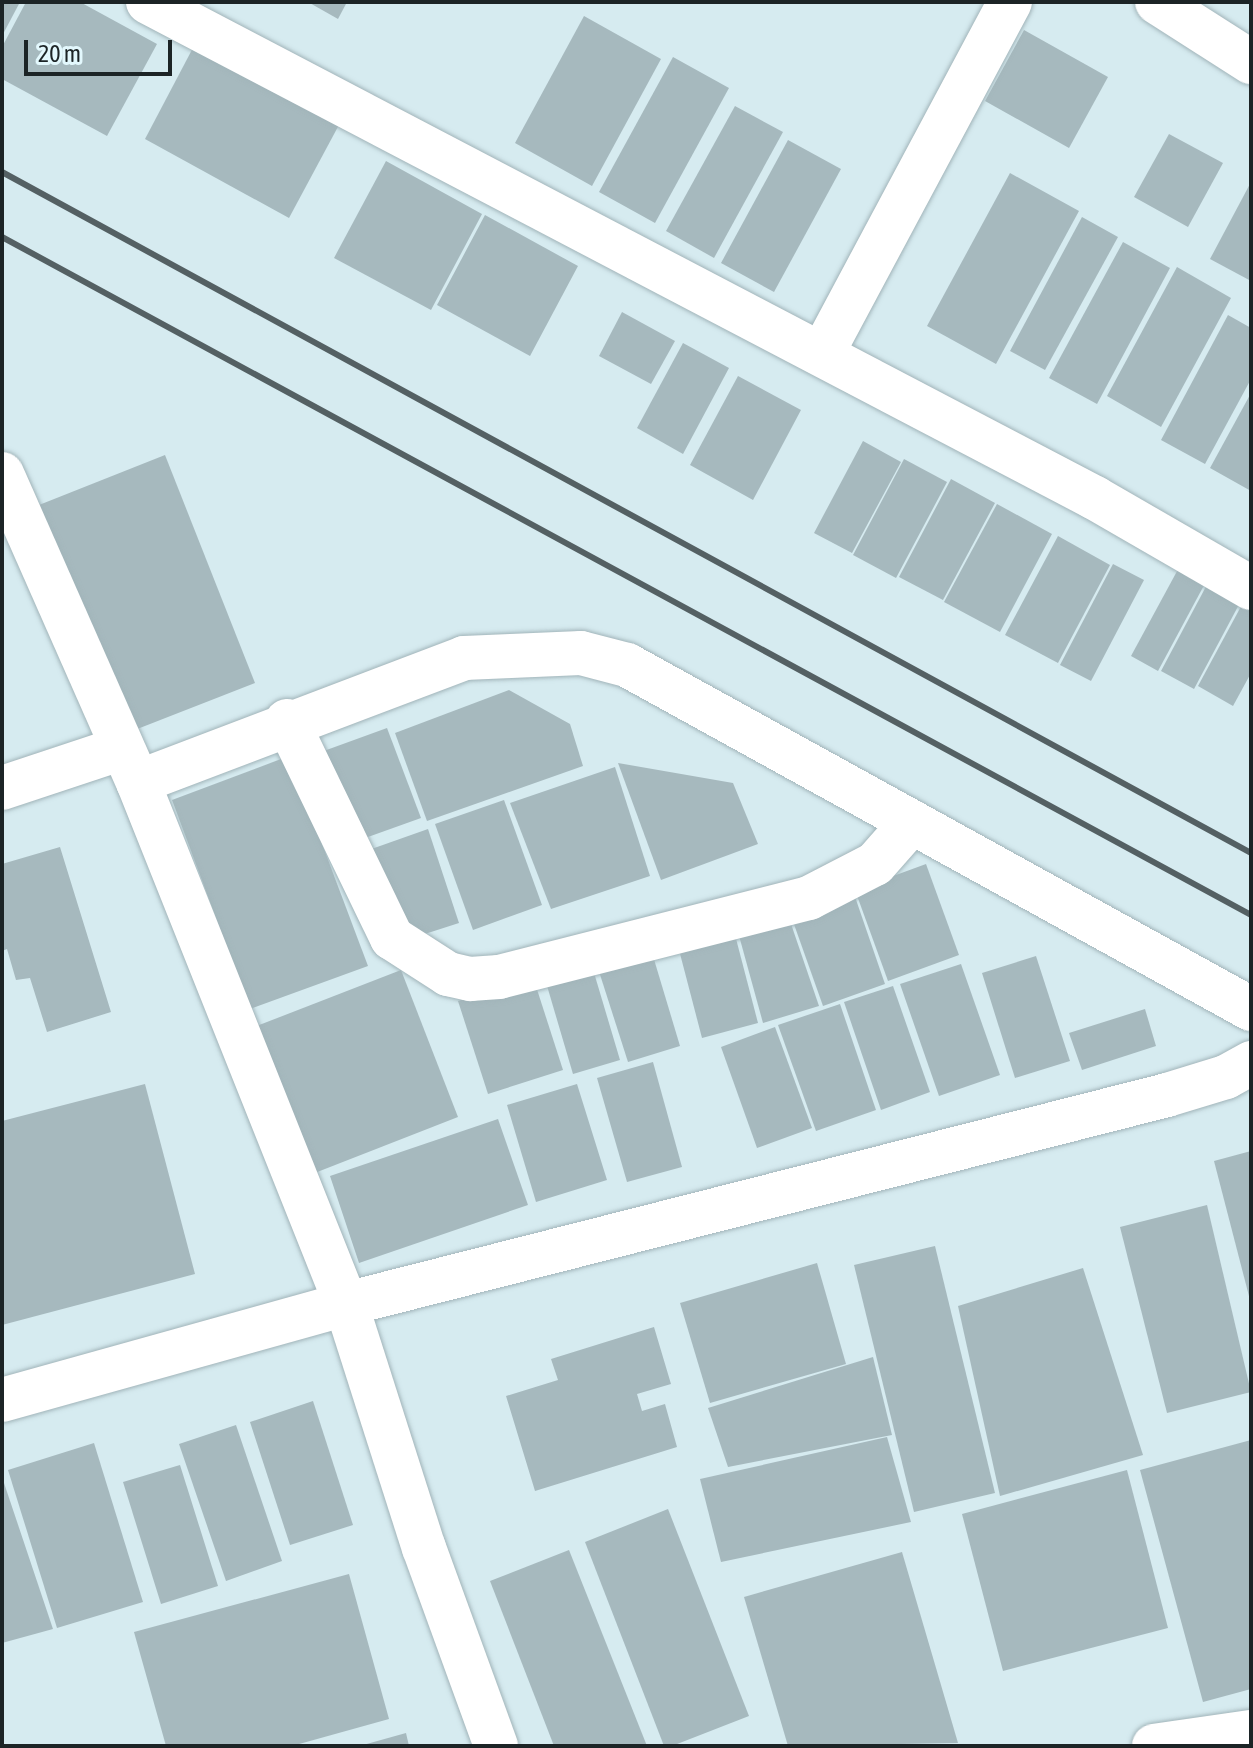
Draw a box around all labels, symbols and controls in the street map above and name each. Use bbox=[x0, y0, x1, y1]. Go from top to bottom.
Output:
scale bar bbox=[28, 24, 176, 74]
text: 20 m bbox=[38, 40, 81, 67]

